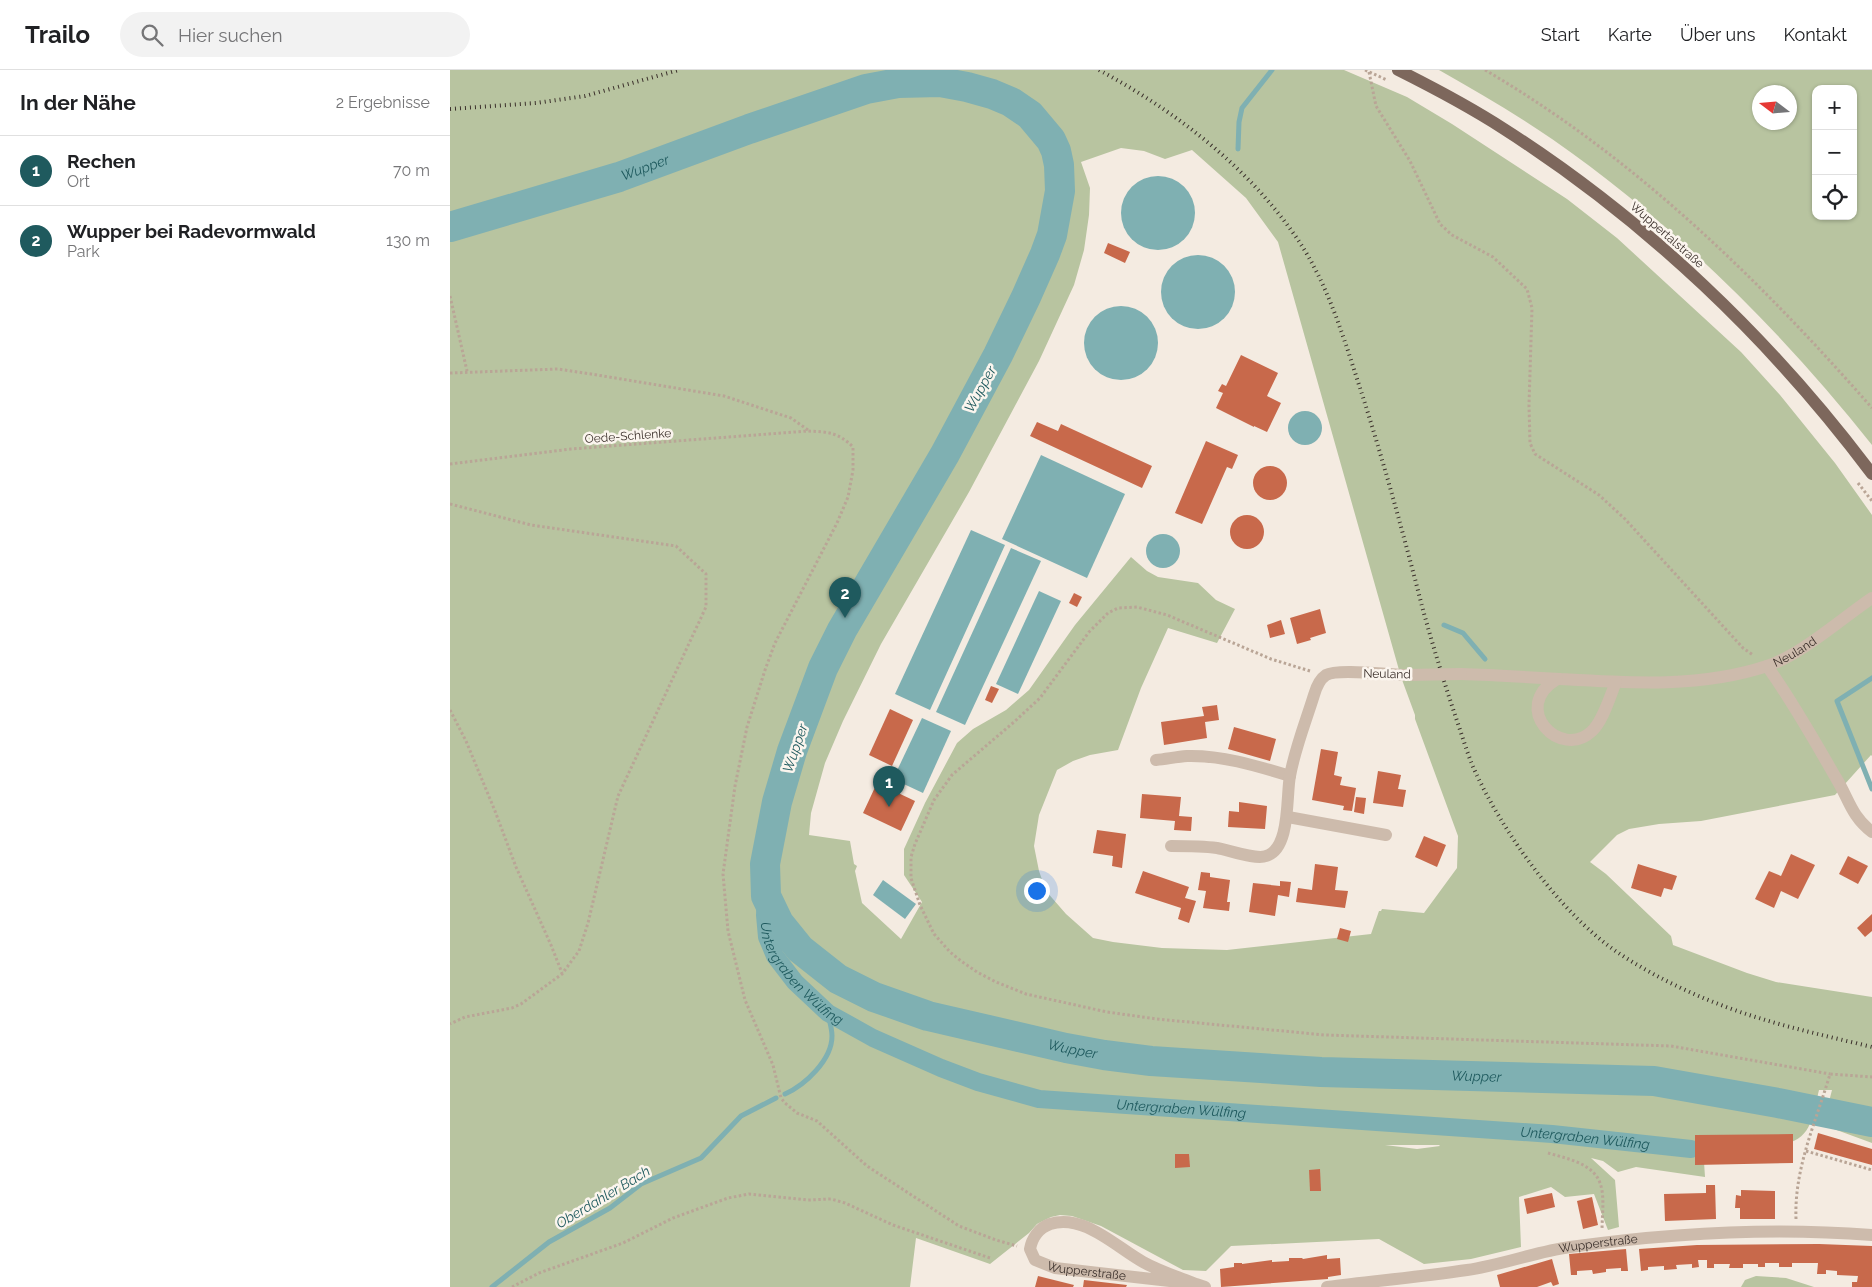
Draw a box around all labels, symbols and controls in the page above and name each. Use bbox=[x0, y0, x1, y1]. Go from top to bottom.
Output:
search box bbox=[120, 12, 470, 57]
text: Trailo bbox=[25, 20, 90, 49]
icon: search bbox=[138, 21, 166, 49]
text: Hier suchen bbox=[178, 24, 283, 46]
text: Start bbox=[1541, 24, 1580, 45]
text: Karte bbox=[1608, 24, 1652, 45]
text: Über uns bbox=[1680, 24, 1755, 45]
text: Kontakt bbox=[1783, 24, 1847, 45]
north arrow bbox=[1752, 85, 1797, 130]
map controls bbox=[1812, 85, 1857, 220]
button: + bbox=[1812, 85, 1857, 130]
text: In der Nähe bbox=[20, 90, 136, 115]
text: 2 Ergebnisse bbox=[336, 93, 430, 112]
button: − bbox=[1812, 130, 1857, 175]
text: Rechen bbox=[67, 150, 136, 172]
water label: Wupper bbox=[619, 151, 673, 184]
text: 1 bbox=[32, 161, 40, 180]
text: 70 m bbox=[393, 161, 430, 180]
text: Ort bbox=[67, 172, 90, 191]
button: locate bbox=[1812, 175, 1857, 220]
street label: Wuppertalstraße bbox=[1627, 199, 1707, 271]
text: Wupper bei Radevormwald bbox=[67, 220, 316, 242]
text: 2 bbox=[31, 231, 41, 250]
text: 130 m bbox=[386, 231, 430, 250]
text: Park bbox=[67, 242, 100, 261]
water label: Wupper bbox=[961, 362, 1000, 415]
street label: Oede-Schlenke bbox=[584, 426, 672, 446]
pin: 2 bbox=[829, 577, 861, 618]
street label: Neuland bbox=[1771, 634, 1819, 670]
street label: Neuland bbox=[1363, 667, 1411, 681]
water label: Wupper bbox=[779, 721, 811, 774]
pin: 1 bbox=[873, 766, 905, 807]
your location bbox=[1024, 878, 1050, 904]
water label: Untergraben Wülfing bbox=[758, 921, 846, 1028]
water label: Wupper bbox=[1046, 1036, 1100, 1062]
water label: Wupper bbox=[1451, 1068, 1503, 1085]
water label: Untergraben Wülfing bbox=[1116, 1096, 1247, 1121]
water label: Untergraben Wülfing bbox=[1520, 1124, 1651, 1153]
water label: Oberdahler Bach bbox=[553, 1163, 653, 1231]
street label: Wupperstraße bbox=[1558, 1232, 1638, 1256]
street label: Wupperstraße bbox=[1045, 1258, 1127, 1283]

